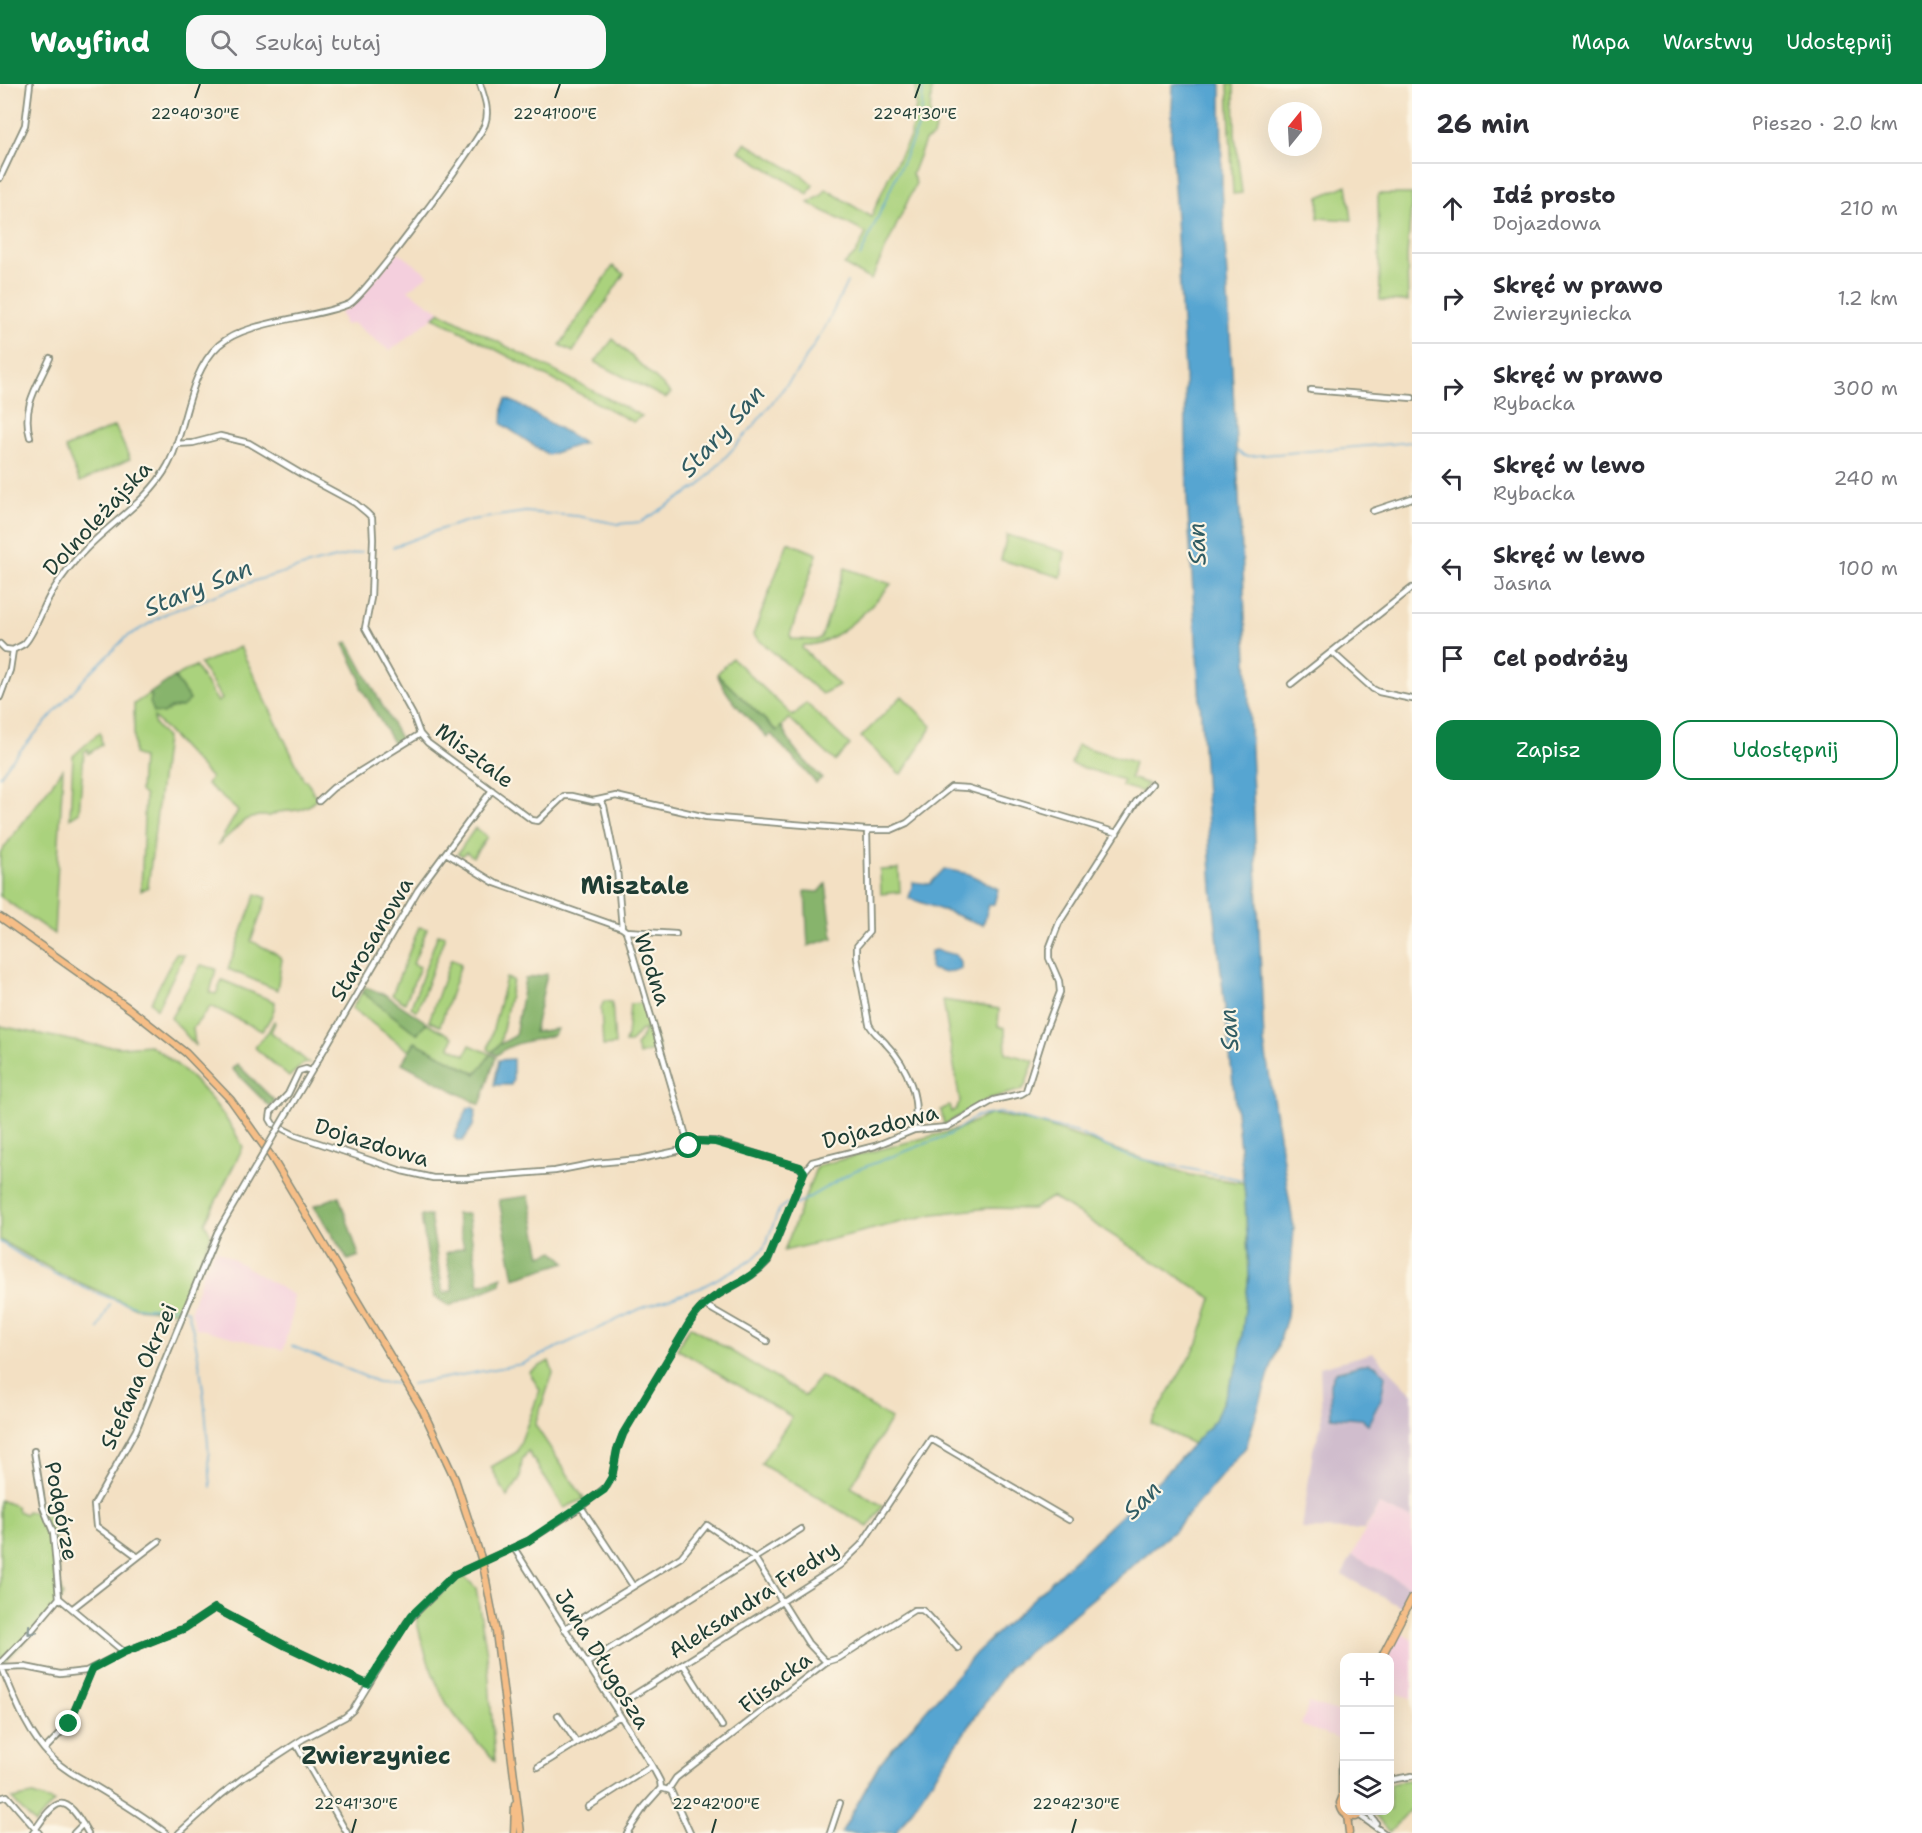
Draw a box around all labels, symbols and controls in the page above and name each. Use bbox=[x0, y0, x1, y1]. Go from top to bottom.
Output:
search box bbox=[186, 15, 606, 69]
text: Wayfind bbox=[30, 23, 150, 61]
icon: search bbox=[207, 26, 240, 59]
text: Szukaj tutaj bbox=[255, 28, 381, 57]
text: Mapa bbox=[1572, 28, 1630, 56]
text: Warstwy bbox=[1663, 28, 1753, 56]
text: Udostępnij bbox=[1786, 28, 1892, 56]
north arrow bbox=[1268, 102, 1322, 156]
text: 22°40'30"E bbox=[151, 104, 239, 124]
text: 22°41'00"E bbox=[513, 104, 597, 124]
text: 22°41'30"E bbox=[873, 104, 957, 124]
text: 26 min bbox=[1436, 106, 1530, 141]
text: Pieszo · 2.0 km bbox=[1752, 110, 1898, 136]
text: Idź prosto bbox=[1493, 181, 1616, 210]
icon: ahead bbox=[1436, 192, 1469, 225]
text: 210 m bbox=[1839, 195, 1898, 221]
text: Dojazdowa bbox=[1493, 210, 1601, 236]
text: Skręć w prawo bbox=[1493, 271, 1663, 300]
icon: right bbox=[1436, 282, 1469, 315]
text: 1.2 km bbox=[1838, 285, 1898, 311]
text: Zwierzyniecka bbox=[1493, 300, 1631, 326]
text: Skręć w prawo bbox=[1493, 361, 1663, 390]
icon: right bbox=[1436, 372, 1469, 405]
text: 300 m bbox=[1832, 375, 1898, 401]
water label: Stary San bbox=[672, 378, 772, 484]
text: Rybacka bbox=[1493, 390, 1575, 416]
text: Skręć w lewo bbox=[1493, 451, 1645, 480]
street label: Dolnoleżajska bbox=[37, 454, 158, 582]
icon: left bbox=[1436, 462, 1469, 495]
text: 240 m bbox=[1833, 465, 1898, 491]
text: Rybacka bbox=[1493, 480, 1575, 506]
water label: San bbox=[1180, 522, 1214, 566]
text: Skręć w lewo bbox=[1493, 541, 1645, 570]
water label: Stary San bbox=[139, 552, 257, 624]
icon: left bbox=[1436, 552, 1469, 585]
text: 100 m bbox=[1838, 555, 1898, 581]
text: Jasna bbox=[1493, 570, 1551, 596]
icon: arrive bbox=[1436, 642, 1469, 675]
text: Cel podróży bbox=[1493, 644, 1629, 673]
street label: Misztale bbox=[429, 716, 520, 795]
button: Zapisz bbox=[1436, 720, 1661, 780]
button: Udostępnij bbox=[1673, 720, 1898, 780]
district label: Misztale bbox=[581, 870, 689, 902]
street label: Starosanowa bbox=[323, 872, 420, 1007]
street label: Wodna bbox=[627, 929, 678, 1009]
water label: San bbox=[1212, 1008, 1246, 1052]
street label: Dojazdowa bbox=[819, 1097, 941, 1156]
street label: Dojazdowa bbox=[311, 1111, 433, 1174]
route start bbox=[675, 1132, 701, 1158]
street label: Stefana Okrzei bbox=[93, 1299, 184, 1454]
street label: Podgórze bbox=[38, 1459, 85, 1563]
water label: San bbox=[1116, 1474, 1168, 1526]
street label: Aleksandra Fredry bbox=[663, 1534, 844, 1665]
street label: Jana Długosza bbox=[548, 1584, 657, 1735]
one-way arrow bbox=[27, 1624, 38, 1635]
street label: Flisacka bbox=[733, 1645, 818, 1720]
map controls bbox=[1340, 1653, 1394, 1815]
button: + bbox=[1340, 1653, 1394, 1707]
button: − bbox=[1340, 1707, 1394, 1761]
route end bbox=[55, 1710, 81, 1736]
district label: Zwierzyniec bbox=[301, 1740, 451, 1772]
button: layers bbox=[1340, 1761, 1394, 1815]
text: 22°41'30"E bbox=[314, 1794, 398, 1814]
text: 22°42'00"E bbox=[672, 1794, 760, 1814]
text: 22°42'30"E bbox=[1032, 1794, 1120, 1814]

